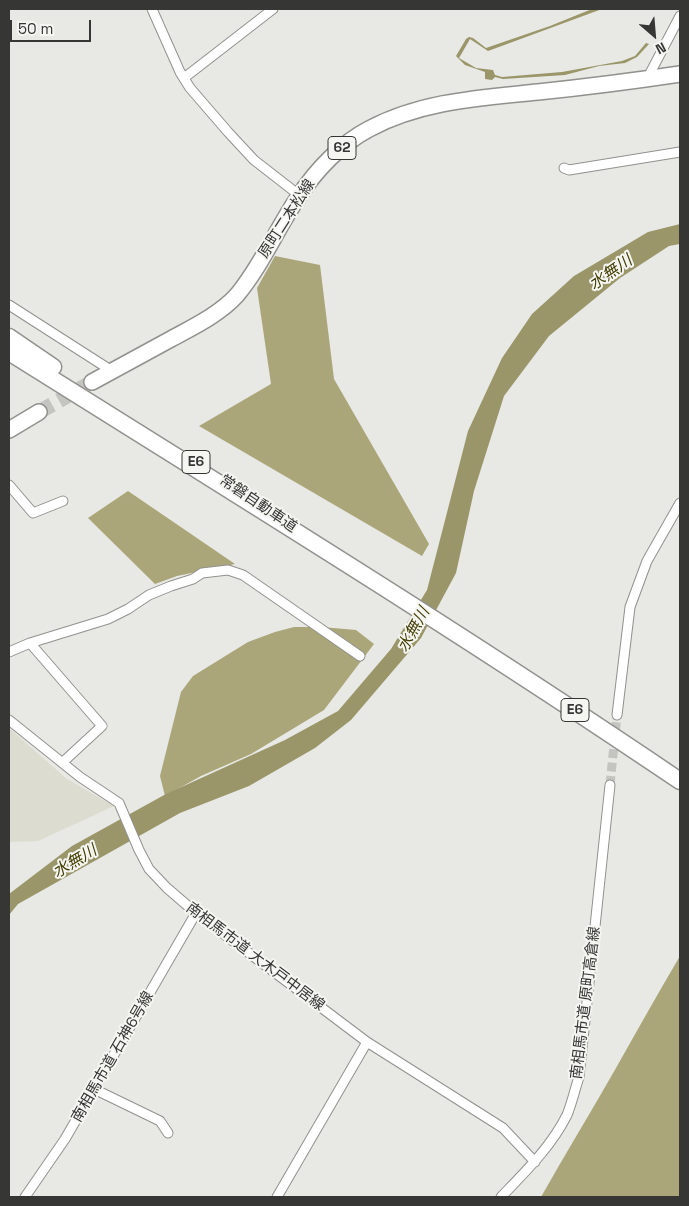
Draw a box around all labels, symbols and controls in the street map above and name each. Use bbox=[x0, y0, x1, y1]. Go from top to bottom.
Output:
scale bar bbox=[12, 10, 94, 42]
north arrow bbox=[629, 10, 679, 60]
text: 50 m bbox=[18, 19, 53, 38]
text: N bbox=[653, 38, 669, 59]
road number: 62 bbox=[328, 136, 356, 160]
street label: 原町二本松線 bbox=[255, 176, 319, 262]
water label: 水無川 bbox=[586, 251, 636, 295]
road number: E6 bbox=[182, 451, 210, 474]
street label: 常磐自動車道 bbox=[216, 471, 300, 537]
water label: 水無川 bbox=[394, 604, 434, 656]
road number: E6 bbox=[561, 698, 589, 722]
water label: 水無川 bbox=[49, 841, 101, 883]
street label: 南相馬市道 大木戸中居線 bbox=[182, 899, 328, 1015]
street label: 南相馬市道 原町高倉線 bbox=[568, 926, 604, 1080]
street label: 南相馬市道 石神6号線 bbox=[68, 988, 158, 1126]

